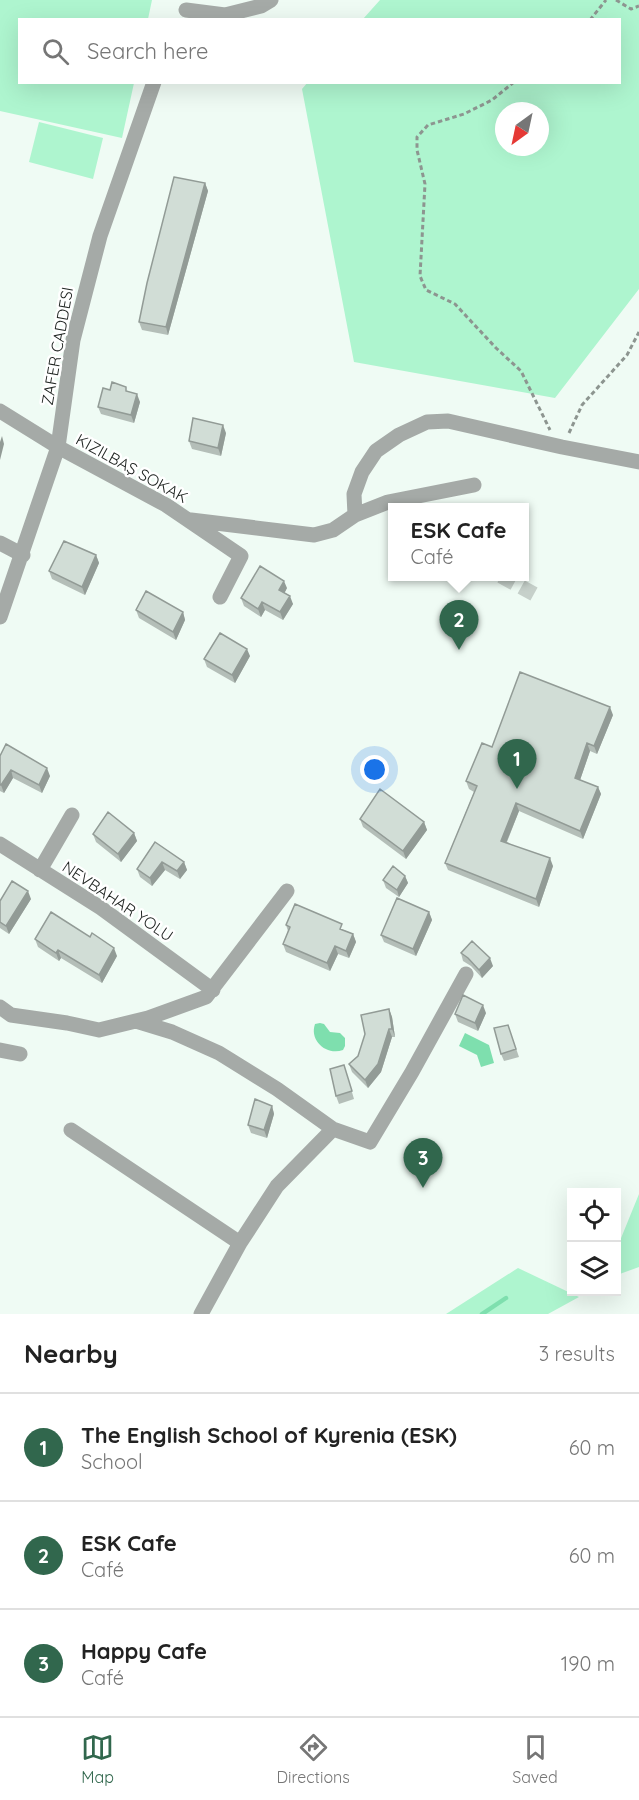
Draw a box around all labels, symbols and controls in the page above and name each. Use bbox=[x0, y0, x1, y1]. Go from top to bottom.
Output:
search box bbox=[18, 18, 621, 84]
icon: search bbox=[39, 35, 72, 68]
text: Search here bbox=[87, 37, 208, 65]
north arrow bbox=[495, 102, 549, 156]
street label: ZAFER CADDESI bbox=[37, 285, 77, 407]
street label: KIZILBAŞ SOKAK bbox=[73, 429, 192, 507]
popup bbox=[388, 503, 529, 581]
text: ESK Cafe bbox=[411, 516, 506, 544]
text: Café bbox=[411, 544, 454, 569]
pin: 2 bbox=[440, 600, 478, 650]
pin: 1 bbox=[498, 740, 536, 789]
your location bbox=[360, 755, 389, 784]
street label: NEVBAHAR YOLU bbox=[59, 857, 177, 945]
pin: 3 bbox=[404, 1138, 442, 1188]
map controls bbox=[567, 1188, 621, 1296]
button: locate bbox=[567, 1188, 621, 1242]
button: layers bbox=[567, 1242, 621, 1296]
text: Nearby bbox=[24, 1337, 118, 1370]
text: 3 results bbox=[539, 1341, 615, 1366]
text: The English School of Kyrenia (ESK) bbox=[81, 1421, 457, 1449]
text: 1 bbox=[40, 1435, 47, 1460]
text: 60 m bbox=[569, 1435, 615, 1460]
text: School bbox=[81, 1449, 143, 1474]
text: ESK Cafe bbox=[81, 1529, 177, 1557]
text: 2 bbox=[38, 1543, 49, 1568]
text: 60 m bbox=[569, 1543, 615, 1568]
text: Café bbox=[81, 1557, 124, 1582]
text: Happy Cafe bbox=[81, 1637, 207, 1665]
text: 3 bbox=[38, 1651, 49, 1676]
text: 190 m bbox=[561, 1651, 615, 1676]
text: Café bbox=[81, 1665, 124, 1690]
tab: Map bbox=[81, 1731, 114, 1787]
tab: Directions bbox=[277, 1731, 350, 1787]
tab: Saved bbox=[512, 1731, 558, 1787]

